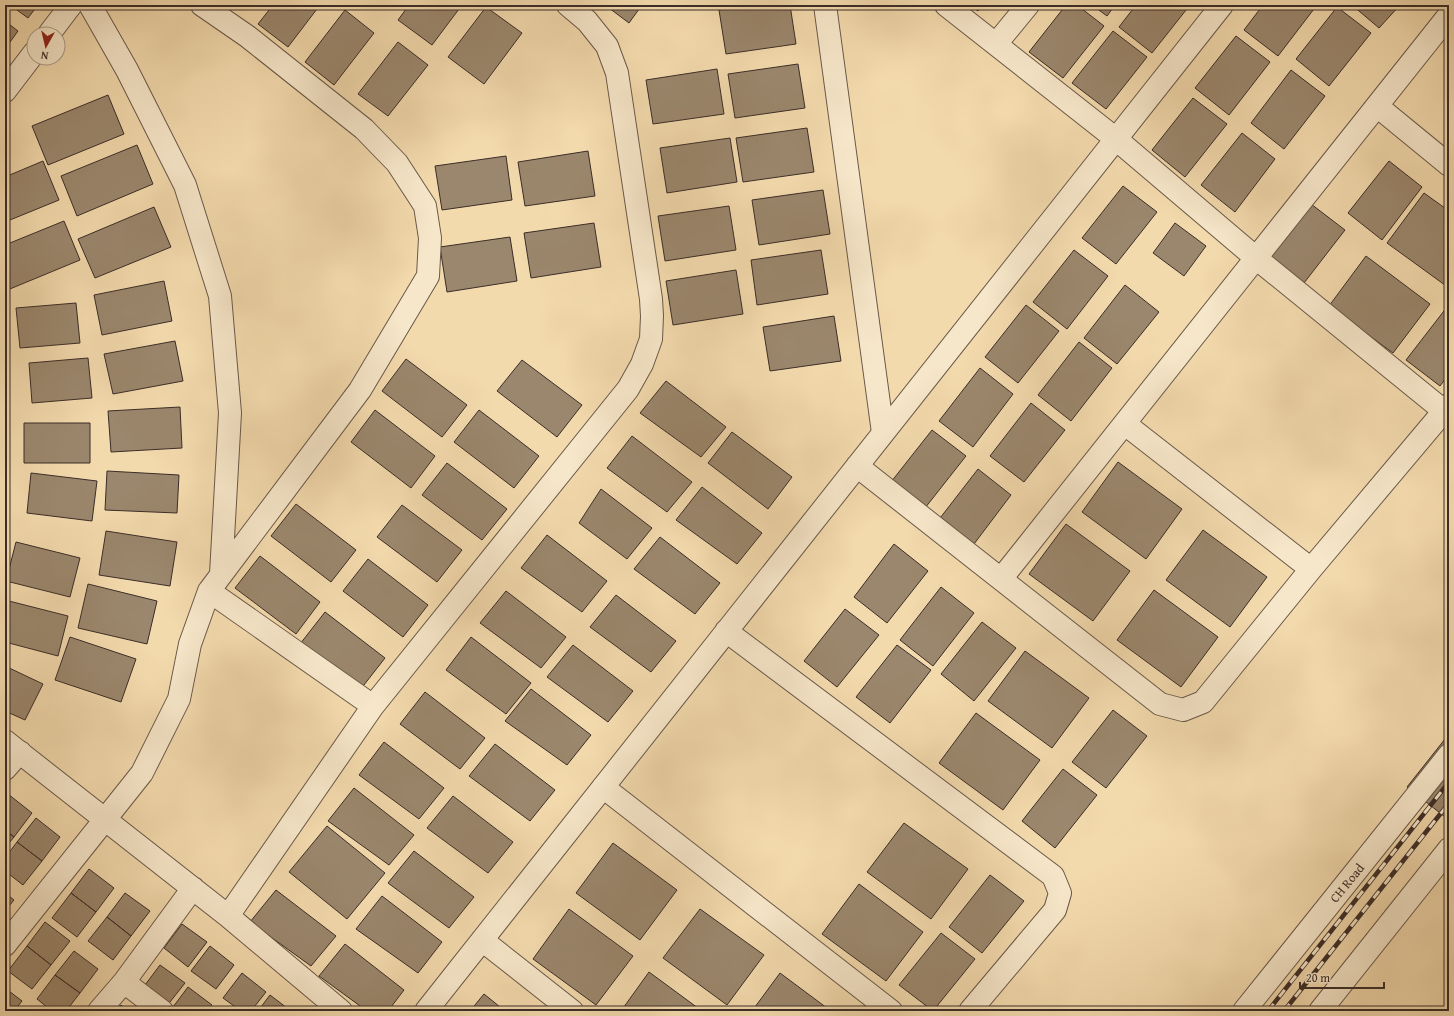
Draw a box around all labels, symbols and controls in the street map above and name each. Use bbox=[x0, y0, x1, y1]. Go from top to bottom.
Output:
north arrow bbox=[26, 26, 66, 66]
text: N bbox=[39, 47, 49, 64]
street label: CH Road bbox=[1325, 859, 1369, 907]
scale bar bbox=[1300, 964, 1384, 990]
text: 20 m bbox=[1306, 969, 1330, 986]

